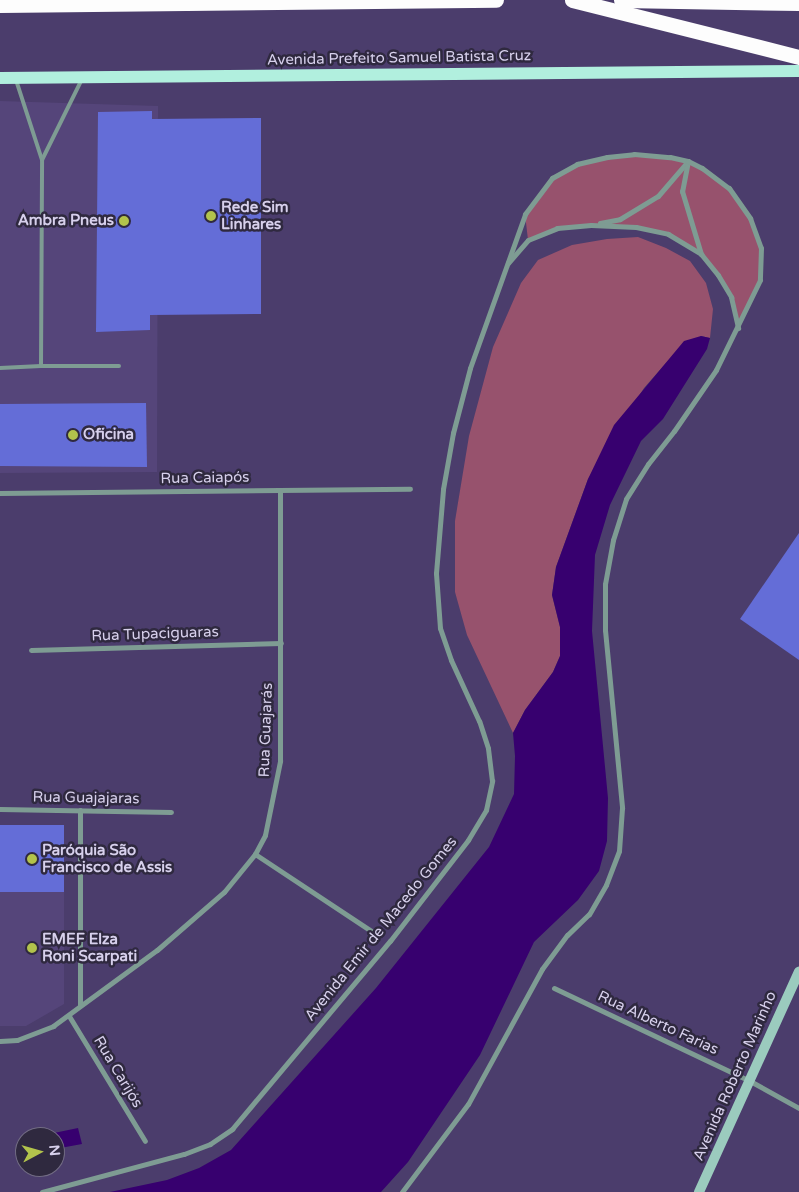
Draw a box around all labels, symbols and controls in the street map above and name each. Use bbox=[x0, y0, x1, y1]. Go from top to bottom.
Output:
street label: Avenida Prefeito Samuel Batista Cruz bbox=[267, 47, 531, 69]
place label: Rede Sim Linhares bbox=[221, 198, 289, 233]
marker: Rede Sim Linhares bbox=[205, 210, 217, 222]
place label: Ambra Pneus bbox=[18, 212, 114, 230]
marker: Ambra Pneus bbox=[118, 215, 130, 227]
place label: Oficina bbox=[83, 426, 134, 444]
marker: Oficina bbox=[67, 429, 79, 441]
street label: Rua Caiapós bbox=[160, 468, 250, 488]
street label: Rua Tupaciguaras bbox=[91, 623, 219, 645]
street label: Rua Guajarás bbox=[255, 682, 277, 778]
street label: Rua Guajajaras bbox=[32, 788, 140, 808]
street label: Avenida Emir de Macedo Gomes bbox=[301, 833, 461, 1025]
place label: Paróquia São Francisco de Assis bbox=[42, 841, 172, 876]
marker: Paróquia São Francisco de Assis bbox=[26, 853, 38, 865]
place label: EMEF Elza Roni Scarpati bbox=[42, 930, 137, 965]
marker: EMEF Elza Roni Scarpati bbox=[26, 942, 38, 954]
street label: Rua Alberto Farias bbox=[595, 987, 721, 1059]
street label: Avenida Roberto Marinho bbox=[689, 988, 781, 1164]
street label: Rua Carijós bbox=[90, 1033, 146, 1111]
north arrow bbox=[15, 1127, 65, 1177]
text: N bbox=[45, 1144, 63, 1157]

